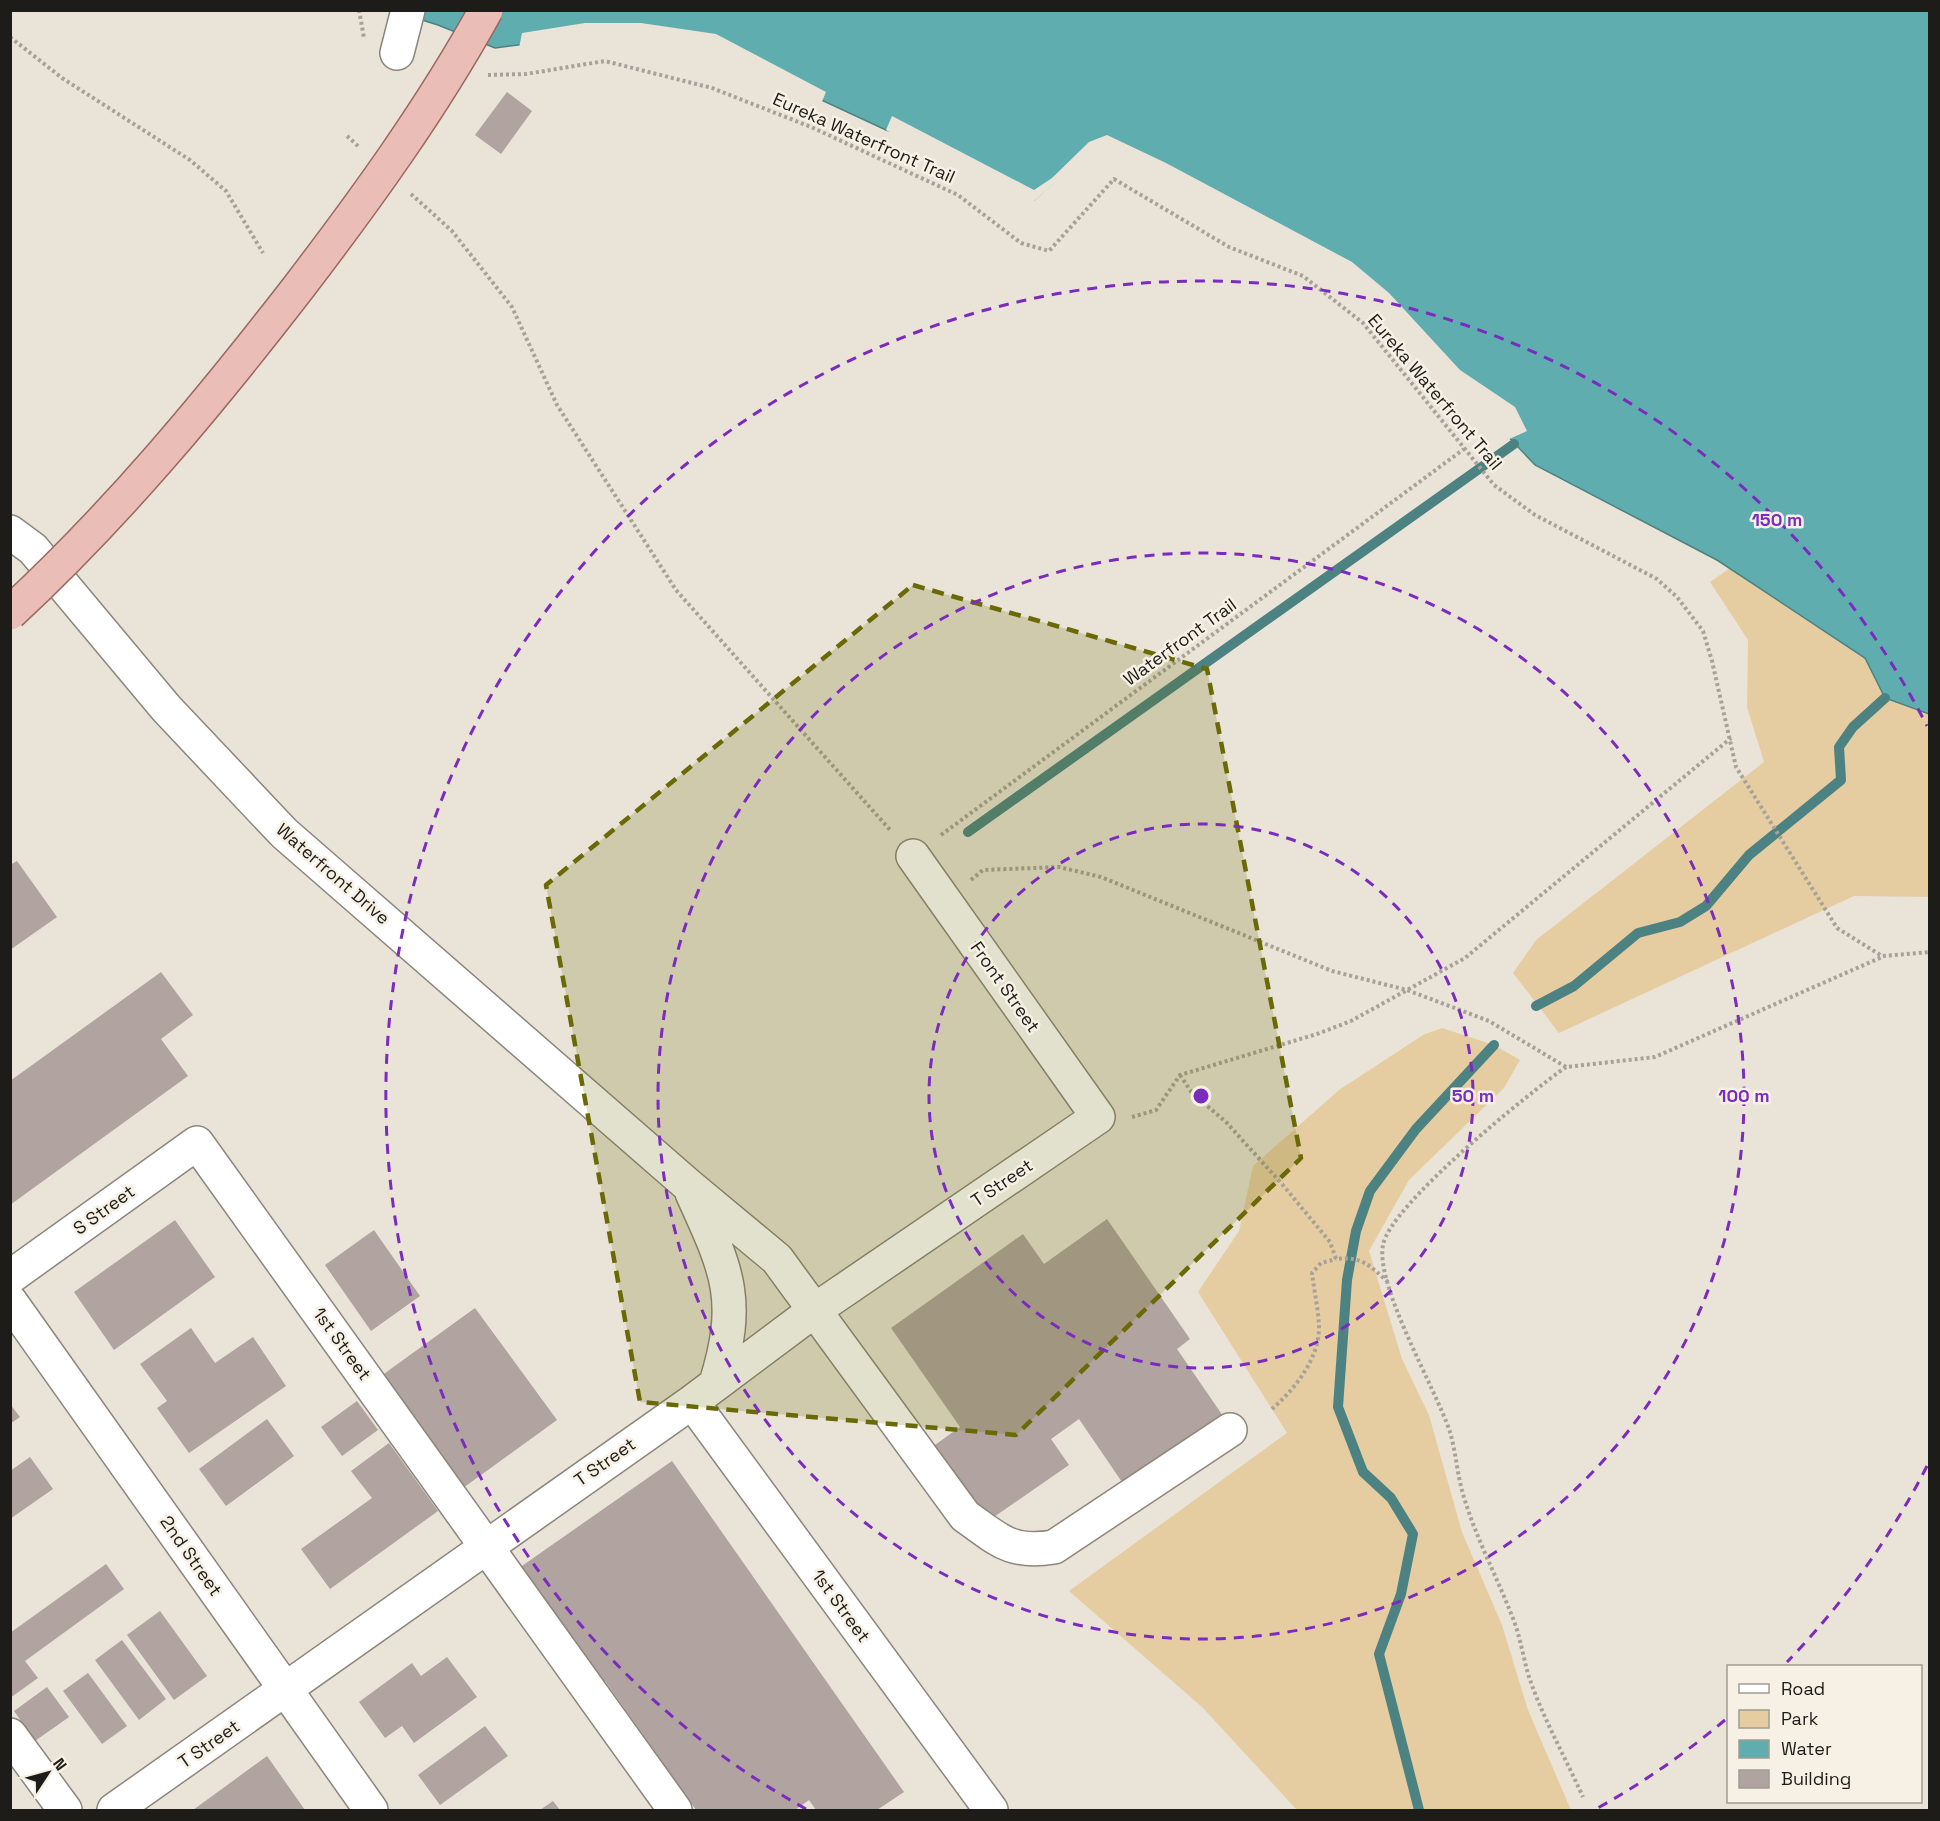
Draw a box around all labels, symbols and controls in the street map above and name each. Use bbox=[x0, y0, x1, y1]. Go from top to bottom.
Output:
street label: Eureka Waterfront Trail bbox=[770, 87, 959, 188]
street label: Eureka Waterfront Trail bbox=[1363, 309, 1507, 475]
text: 150 m bbox=[1752, 508, 1802, 531]
street label: Waterfront Trail bbox=[1119, 593, 1241, 690]
street label: Waterfront Drive bbox=[272, 818, 395, 929]
street label: Front Street bbox=[966, 937, 1045, 1037]
text: 50 m bbox=[1452, 1084, 1494, 1107]
text: 100 m bbox=[1718, 1084, 1770, 1107]
centre of rings bbox=[1191, 1086, 1211, 1106]
street label: T Street bbox=[966, 1154, 1037, 1212]
street label: S Street bbox=[68, 1180, 139, 1240]
street label: 1st Street bbox=[308, 1303, 377, 1385]
street label: T Street bbox=[570, 1432, 640, 1491]
street label: 2nd Street bbox=[155, 1511, 228, 1600]
street label: 1st Street bbox=[807, 1565, 876, 1647]
legend bbox=[1727, 1665, 1922, 1803]
text: Road bbox=[1781, 1677, 1825, 1700]
text: Park bbox=[1781, 1707, 1819, 1730]
street label: T Street bbox=[174, 1714, 244, 1773]
text: Water bbox=[1781, 1737, 1832, 1760]
north arrow bbox=[18, 1743, 78, 1803]
text: N bbox=[48, 1754, 71, 1775]
text: Building bbox=[1781, 1767, 1851, 1790]

